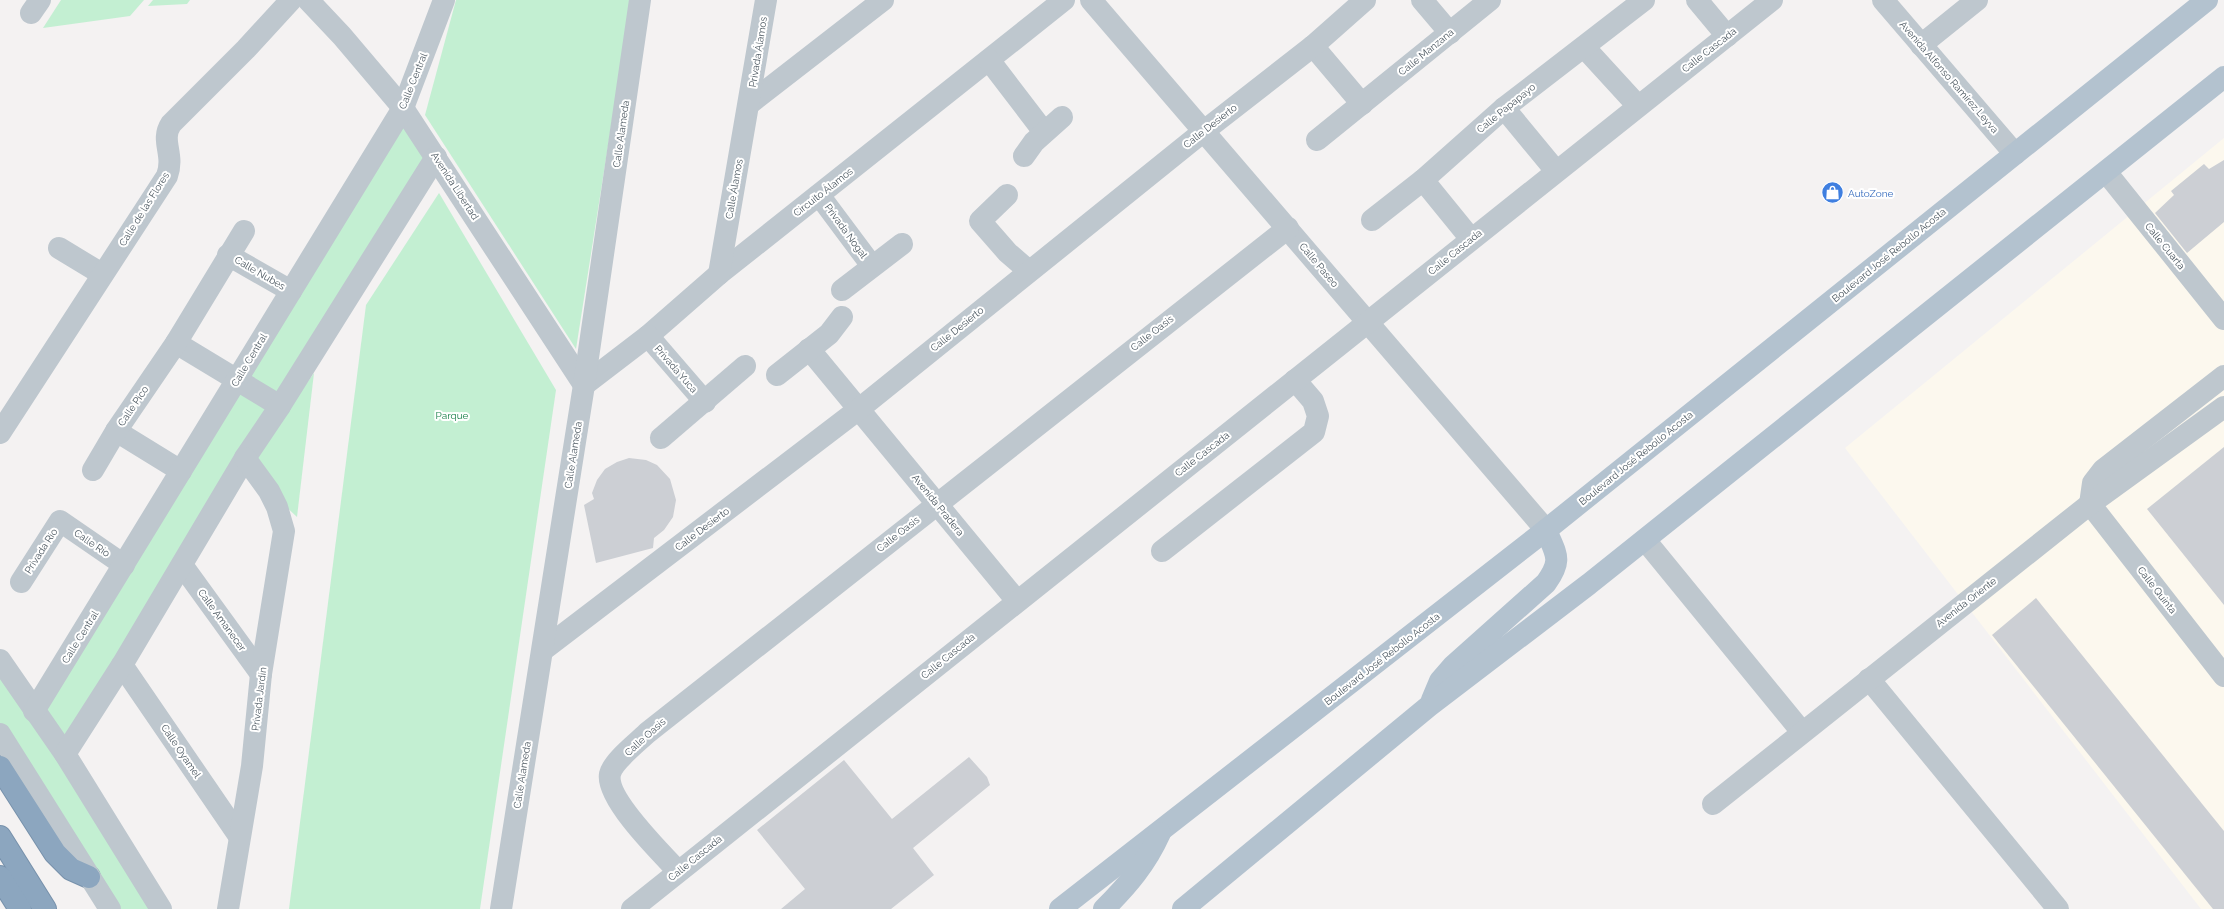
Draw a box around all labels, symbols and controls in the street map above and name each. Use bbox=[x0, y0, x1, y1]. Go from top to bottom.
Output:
street label: Privada Álamos bbox=[747, 16, 769, 88]
street label: Avenida Alfonso Ramírez Leyva bbox=[1897, 19, 2001, 135]
street label: Calle Cascada bbox=[1680, 25, 1738, 75]
street label: Calle Manzana bbox=[1396, 26, 1456, 78]
street label: Calle Central bbox=[397, 51, 429, 111]
street label: Calle Papapayo bbox=[1475, 81, 1537, 135]
street label: Calle Alameda bbox=[611, 100, 631, 168]
street label: Calle Desierto bbox=[1181, 102, 1239, 150]
street label: Avenida Libertad bbox=[429, 150, 481, 222]
street label: Calle Álamos bbox=[723, 158, 745, 220]
street label: Circuito Álamos bbox=[791, 165, 855, 219]
street label: Calle de las Flores bbox=[117, 170, 171, 248]
shop icon: AutoZone bbox=[1820, 180, 1846, 206]
place label: AutoZone bbox=[1848, 188, 1894, 199]
street label: Privada Nogal bbox=[823, 202, 870, 261]
street label: Boulevard José Rebollo Acosta bbox=[1830, 206, 1948, 304]
street label: Calle Cuarta bbox=[2143, 220, 2187, 272]
street label: Calle Cascada bbox=[1426, 227, 1484, 277]
street label: Calle Paseo bbox=[1297, 241, 1341, 289]
street label: Calle Nubes bbox=[233, 254, 287, 292]
street label: Calle Desierto bbox=[928, 304, 986, 354]
street label: Calle Oasis bbox=[1129, 313, 1176, 353]
street label: Calle Central bbox=[229, 331, 269, 388]
street label: Privada Yuca bbox=[652, 343, 700, 395]
street label: Calle Pico bbox=[116, 384, 150, 428]
street label: Boulevard José Rebollo Acosta bbox=[1577, 409, 1695, 507]
park label: Parque bbox=[436, 410, 469, 421]
street label: Calle Alameda bbox=[562, 421, 584, 489]
street label: Calle Cascada bbox=[1173, 429, 1231, 479]
street label: Avenida Pradera bbox=[910, 472, 966, 538]
street label: Calle Desierto bbox=[673, 505, 731, 553]
street label: Calle Oasis bbox=[875, 514, 922, 554]
street label: Privada Río bbox=[22, 526, 60, 576]
street label: Calle Río bbox=[72, 527, 112, 559]
street label: Calle Quinta bbox=[2135, 564, 2179, 616]
street label: Avenida Oriente bbox=[1934, 575, 1998, 629]
street label: Calle Amanecer bbox=[196, 587, 248, 653]
street label: Calle Central bbox=[60, 609, 101, 665]
street label: Boulevard José Rebollo Acosta bbox=[1322, 611, 1442, 707]
street label: Calle Cascada bbox=[919, 631, 977, 681]
street label: Privada Jardín bbox=[250, 666, 268, 732]
street label: Calle Oasis bbox=[622, 716, 668, 758]
street label: Calle Oyamel bbox=[159, 722, 203, 780]
street label: Calle Alameda bbox=[511, 741, 533, 809]
street label: Calle Cascada bbox=[666, 833, 724, 883]

